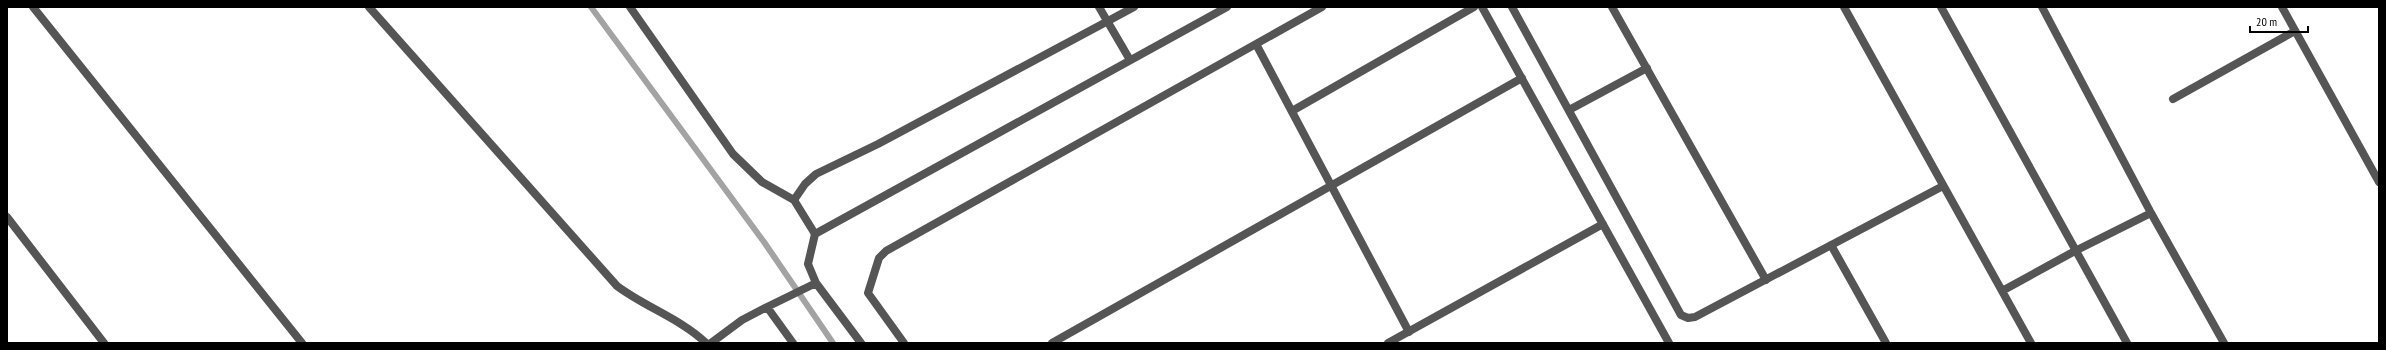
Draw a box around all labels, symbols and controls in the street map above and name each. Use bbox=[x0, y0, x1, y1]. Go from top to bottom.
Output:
scale bar bbox=[2250, 8, 2308, 34]
text: 20 m bbox=[2256, 14, 2277, 29]

